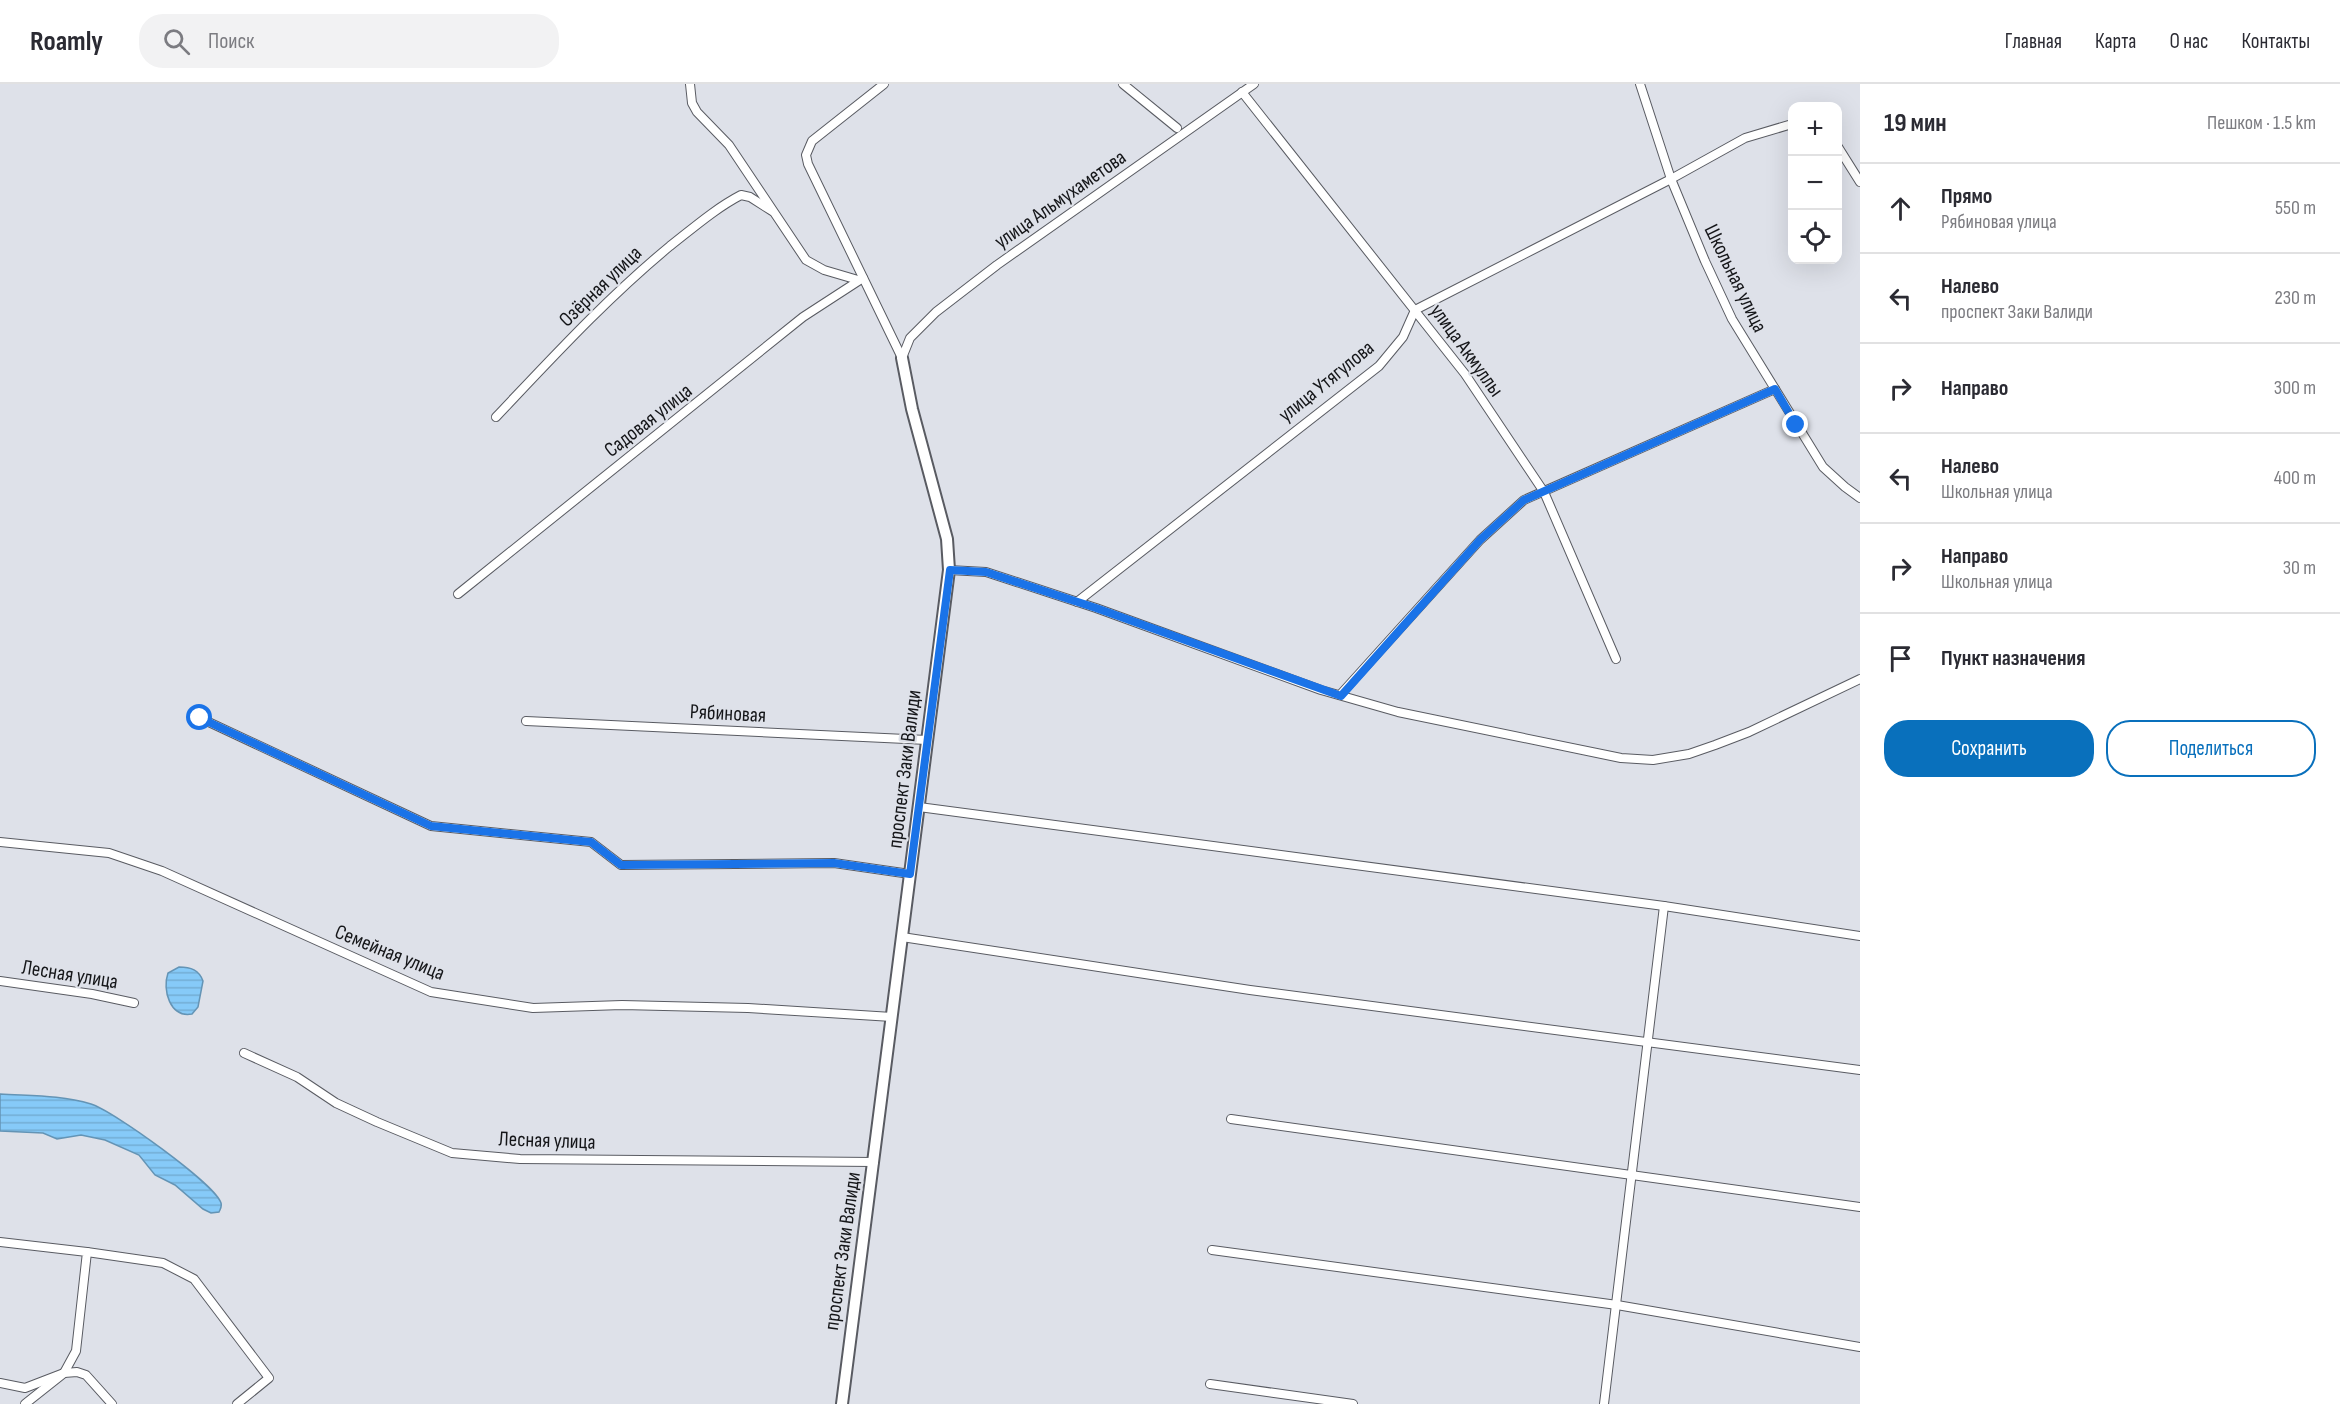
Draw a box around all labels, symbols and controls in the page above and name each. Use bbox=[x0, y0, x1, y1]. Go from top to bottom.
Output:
search box bbox=[139, 14, 559, 68]
text: Roamly bbox=[30, 25, 103, 58]
icon: search bbox=[160, 25, 193, 58]
text: Поиск bbox=[208, 28, 254, 55]
text: Главная bbox=[2005, 29, 2062, 54]
text: Карта bbox=[2095, 29, 2136, 54]
text: О нас bbox=[2169, 29, 2208, 54]
text: Контакты bbox=[2241, 29, 2310, 54]
map controls bbox=[1788, 102, 1842, 264]
button: + bbox=[1788, 102, 1842, 156]
text: 19 мин bbox=[1884, 108, 1947, 139]
text: Пешком · 1.5 km bbox=[2207, 111, 2316, 135]
street label: улица Альмухаметова bbox=[990, 145, 1131, 254]
button: − bbox=[1788, 156, 1842, 210]
text: Прямо bbox=[1941, 183, 1992, 210]
icon: ahead bbox=[1884, 192, 1917, 225]
text: 550 m bbox=[2275, 196, 2316, 220]
button: locate bbox=[1788, 210, 1842, 264]
text: Рябиновая улица bbox=[1941, 210, 2057, 234]
street label: Школьная улица bbox=[1699, 220, 1772, 336]
street label: Озёрная улица bbox=[554, 241, 647, 332]
text: Налево bbox=[1941, 273, 1999, 300]
icon: left bbox=[1884, 282, 1917, 315]
text: 230 m bbox=[2274, 286, 2316, 310]
street label: улица Акмуллы bbox=[1425, 299, 1509, 402]
text: проспект Заки Валиди bbox=[1941, 300, 2093, 324]
street label: улица Утягулова bbox=[1274, 335, 1379, 427]
icon: right bbox=[1884, 372, 1917, 405]
text: Направо bbox=[1941, 375, 2008, 402]
text: 300 m bbox=[2274, 376, 2316, 400]
street label: Садовая улица bbox=[599, 378, 697, 462]
route end bbox=[1782, 411, 1808, 437]
text: Налево bbox=[1941, 453, 1999, 480]
icon: left bbox=[1884, 462, 1917, 495]
text: 400 m bbox=[2274, 466, 2316, 490]
text: Школьная улица bbox=[1941, 480, 2053, 504]
text: Направо bbox=[1941, 543, 2008, 570]
icon: right bbox=[1884, 552, 1917, 585]
text: 30 m bbox=[2283, 556, 2316, 580]
text: Школьная улица bbox=[1941, 570, 2053, 594]
icon: arrive bbox=[1884, 642, 1917, 675]
text: Пункт назначения bbox=[1941, 645, 2085, 672]
street label: проспект Заки Валиди bbox=[882, 688, 927, 850]
street label: Рябиновая bbox=[689, 699, 767, 728]
route start bbox=[186, 704, 212, 730]
button: Сохранить bbox=[1884, 720, 2094, 777]
button: Поделиться bbox=[2106, 720, 2316, 777]
street label: Семейная улица bbox=[331, 919, 448, 986]
street label: Лесная улица bbox=[20, 955, 120, 994]
street label: Лесная улица bbox=[498, 1126, 596, 1155]
street label: проспект Заки Валиди bbox=[819, 1170, 866, 1332]

